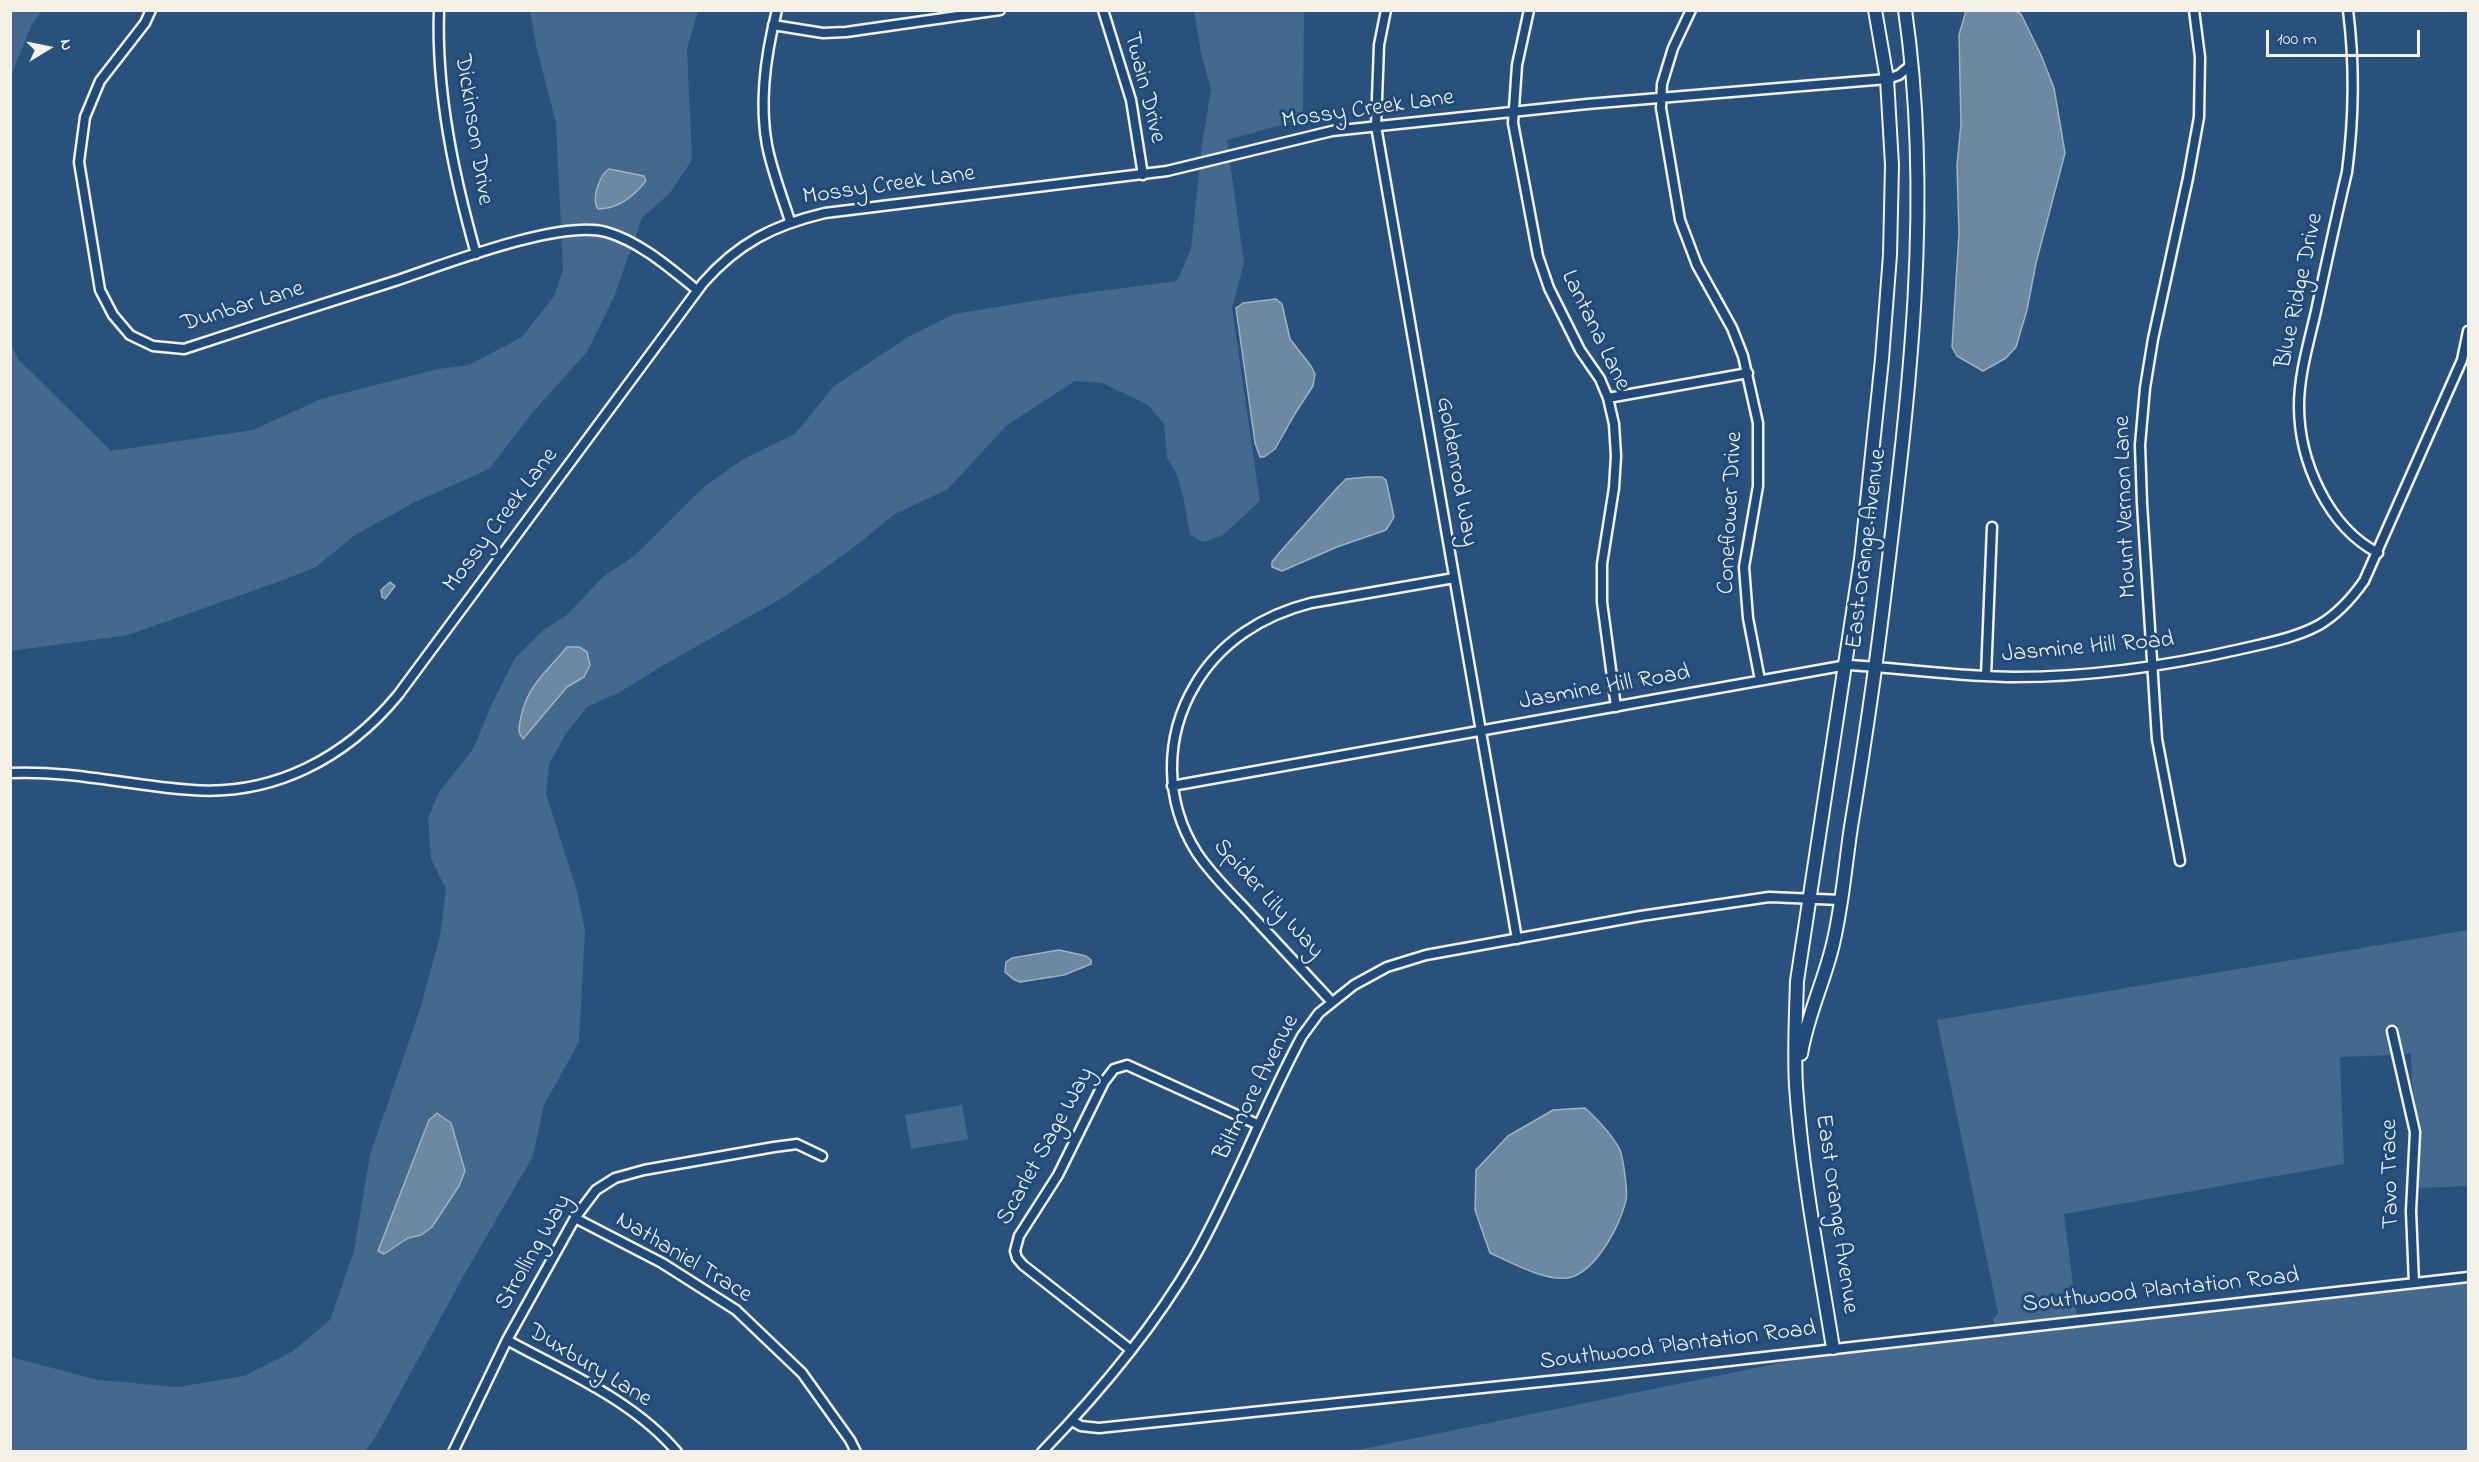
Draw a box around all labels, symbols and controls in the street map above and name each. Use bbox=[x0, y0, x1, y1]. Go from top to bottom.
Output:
north arrow bbox=[18, 18, 78, 78]
scale bar bbox=[2269, 18, 2424, 56]
text: 100 m bbox=[2277, 27, 2317, 53]
street label: Twain Drive bbox=[1115, 30, 1171, 146]
text: N bbox=[53, 37, 78, 52]
street label: Dickinson Drive bbox=[446, 53, 498, 207]
street label: Mossy Creek Lane bbox=[1280, 85, 1456, 137]
street label: Mossy Creek Lane bbox=[801, 161, 977, 213]
street label: Blue Ridge Drive bbox=[2271, 211, 2331, 371]
street label: Lantana Lane bbox=[1553, 266, 1635, 396]
street label: Dunbar Lane bbox=[178, 276, 308, 340]
street label: Goldenrod Way bbox=[1428, 395, 1482, 549]
street label: Mount Vernon Lane bbox=[2109, 415, 2145, 599]
street label: Coneflower Drive bbox=[1713, 431, 1751, 595]
street label: Mossy Creek Lane bbox=[438, 443, 566, 599]
street label: East Orange Avenue bbox=[1841, 447, 1895, 651]
street label: Jasmine Hill Road bbox=[2001, 627, 2175, 671]
street label: Jasmine Hill Road bbox=[1517, 660, 1693, 718]
street label: Spider Lily Way bbox=[1205, 834, 1329, 966]
street label: Biltmore Avenue bbox=[1209, 1010, 1307, 1166]
street label: Scarlet Sage Way bbox=[992, 1063, 1102, 1231]
street label: East Orange Avenue bbox=[1807, 1112, 1863, 1316]
street label: Tavo Trace bbox=[2377, 1119, 2407, 1229]
street label: Strolling Way bbox=[490, 1190, 580, 1316]
street label: Nathaniel Trace bbox=[610, 1207, 756, 1311]
street label: Southwood Plantation Road bbox=[2021, 1263, 2301, 1321]
street label: Southwood Plantation Road bbox=[1538, 1316, 1818, 1378]
street label: Duxbury Lane bbox=[522, 1319, 656, 1415]

